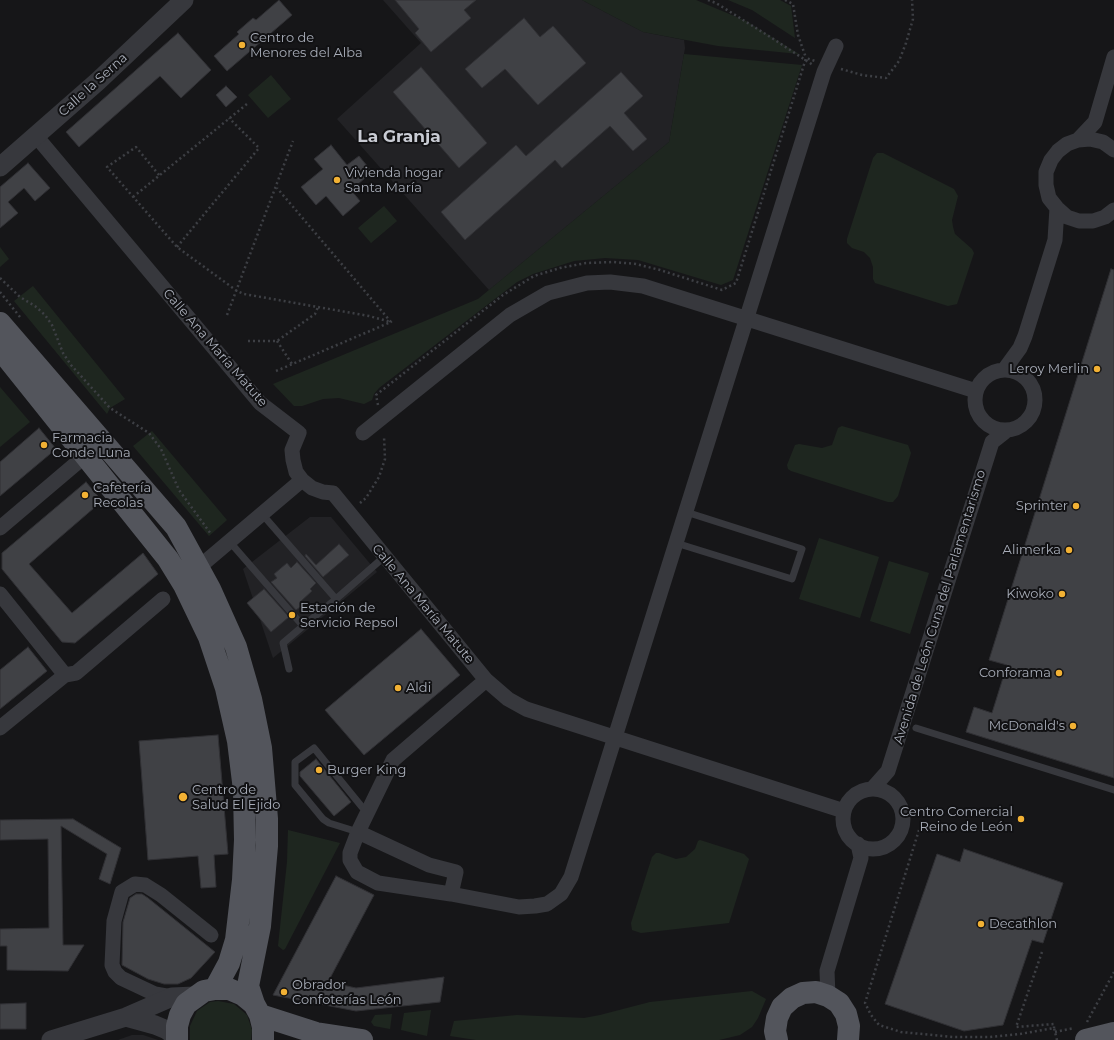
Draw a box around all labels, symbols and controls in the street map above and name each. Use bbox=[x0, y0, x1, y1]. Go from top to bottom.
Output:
place label: Centro de Menores del Alba bbox=[250, 30, 363, 61]
marker: Centro de Menores del Alba bbox=[237, 40, 247, 50]
street label: Calle la Serna bbox=[55, 50, 131, 120]
district label: La Granja bbox=[357, 127, 441, 147]
place label: Vivienda hogar Santa María bbox=[345, 165, 443, 196]
marker: Vivienda hogar Santa María bbox=[332, 175, 342, 185]
street label: Calle Ana María Matute bbox=[160, 286, 270, 410]
place label: Leroy Merlin bbox=[1009, 361, 1089, 377]
marker: Leroy Merlin bbox=[1092, 364, 1102, 374]
place label: Farmacia Conde Luna bbox=[52, 430, 131, 461]
marker: Farmacia Conde Luna bbox=[39, 440, 49, 450]
street label: Avenida de León Cuna del Parlamentarismo bbox=[891, 468, 989, 746]
place label: Cafetería Recolas bbox=[93, 480, 151, 511]
marker: Cafetería Recolas bbox=[80, 490, 90, 500]
place label: Sprinter bbox=[1016, 498, 1068, 514]
marker: Sprinter bbox=[1071, 501, 1081, 511]
street label: Calle Ana María Matute bbox=[369, 541, 477, 667]
place label: Alimerka bbox=[1003, 542, 1061, 558]
marker: Alimerka bbox=[1064, 545, 1074, 555]
place label: Kiwoko bbox=[1006, 586, 1054, 602]
marker: Kiwoko bbox=[1057, 589, 1067, 599]
place label: Estación de Servicio Repsol bbox=[300, 600, 398, 631]
marker: Estación de Servicio Repsol bbox=[287, 610, 297, 620]
place label: Conforama bbox=[979, 665, 1051, 681]
marker: Conforama bbox=[1054, 668, 1064, 678]
place label: Aldi bbox=[406, 680, 431, 696]
marker: Aldi bbox=[393, 683, 403, 693]
place label: McDonald's bbox=[989, 718, 1065, 734]
marker: McDonald's bbox=[1068, 721, 1078, 731]
place label: Burger King bbox=[327, 762, 406, 778]
marker: Burger King bbox=[314, 765, 324, 775]
place label: Centro de Salud El Ejido bbox=[192, 782, 280, 813]
marker: Centro de Salud El Ejido bbox=[177, 791, 189, 803]
place label: Centro Comercial Reino de León bbox=[900, 804, 1013, 835]
marker: Centro Comercial Reino de León bbox=[1016, 814, 1026, 824]
place label: Decathlon bbox=[989, 916, 1057, 932]
marker: Decathlon bbox=[976, 919, 986, 929]
place label: Obrador Confoterías León bbox=[292, 977, 402, 1008]
marker: Obrador Confoterías León bbox=[279, 987, 289, 997]

